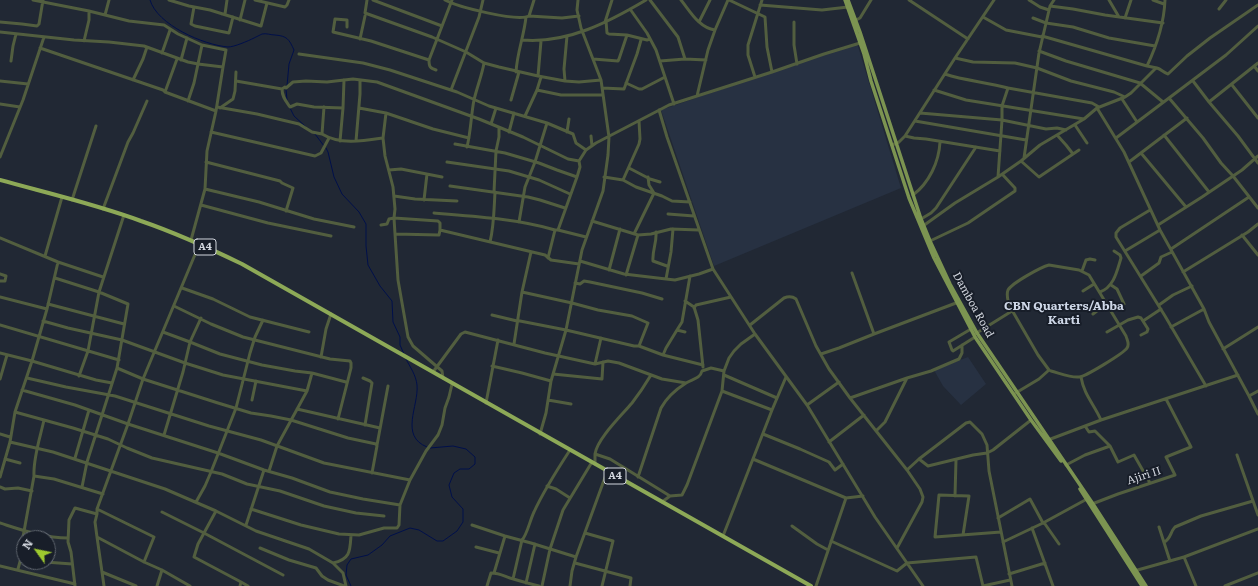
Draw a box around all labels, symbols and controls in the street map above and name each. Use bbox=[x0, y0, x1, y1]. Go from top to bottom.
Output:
road number: A4 bbox=[194, 239, 216, 255]
street label: Damboa Road bbox=[950, 270, 996, 340]
district label: CBN Quarters/Abba Karti bbox=[1004, 299, 1124, 327]
street label: Ajiri II bbox=[1125, 464, 1163, 488]
road number: A4 bbox=[604, 468, 626, 484]
north arrow bbox=[16, 530, 56, 570]
text: N bbox=[18, 536, 36, 552]

